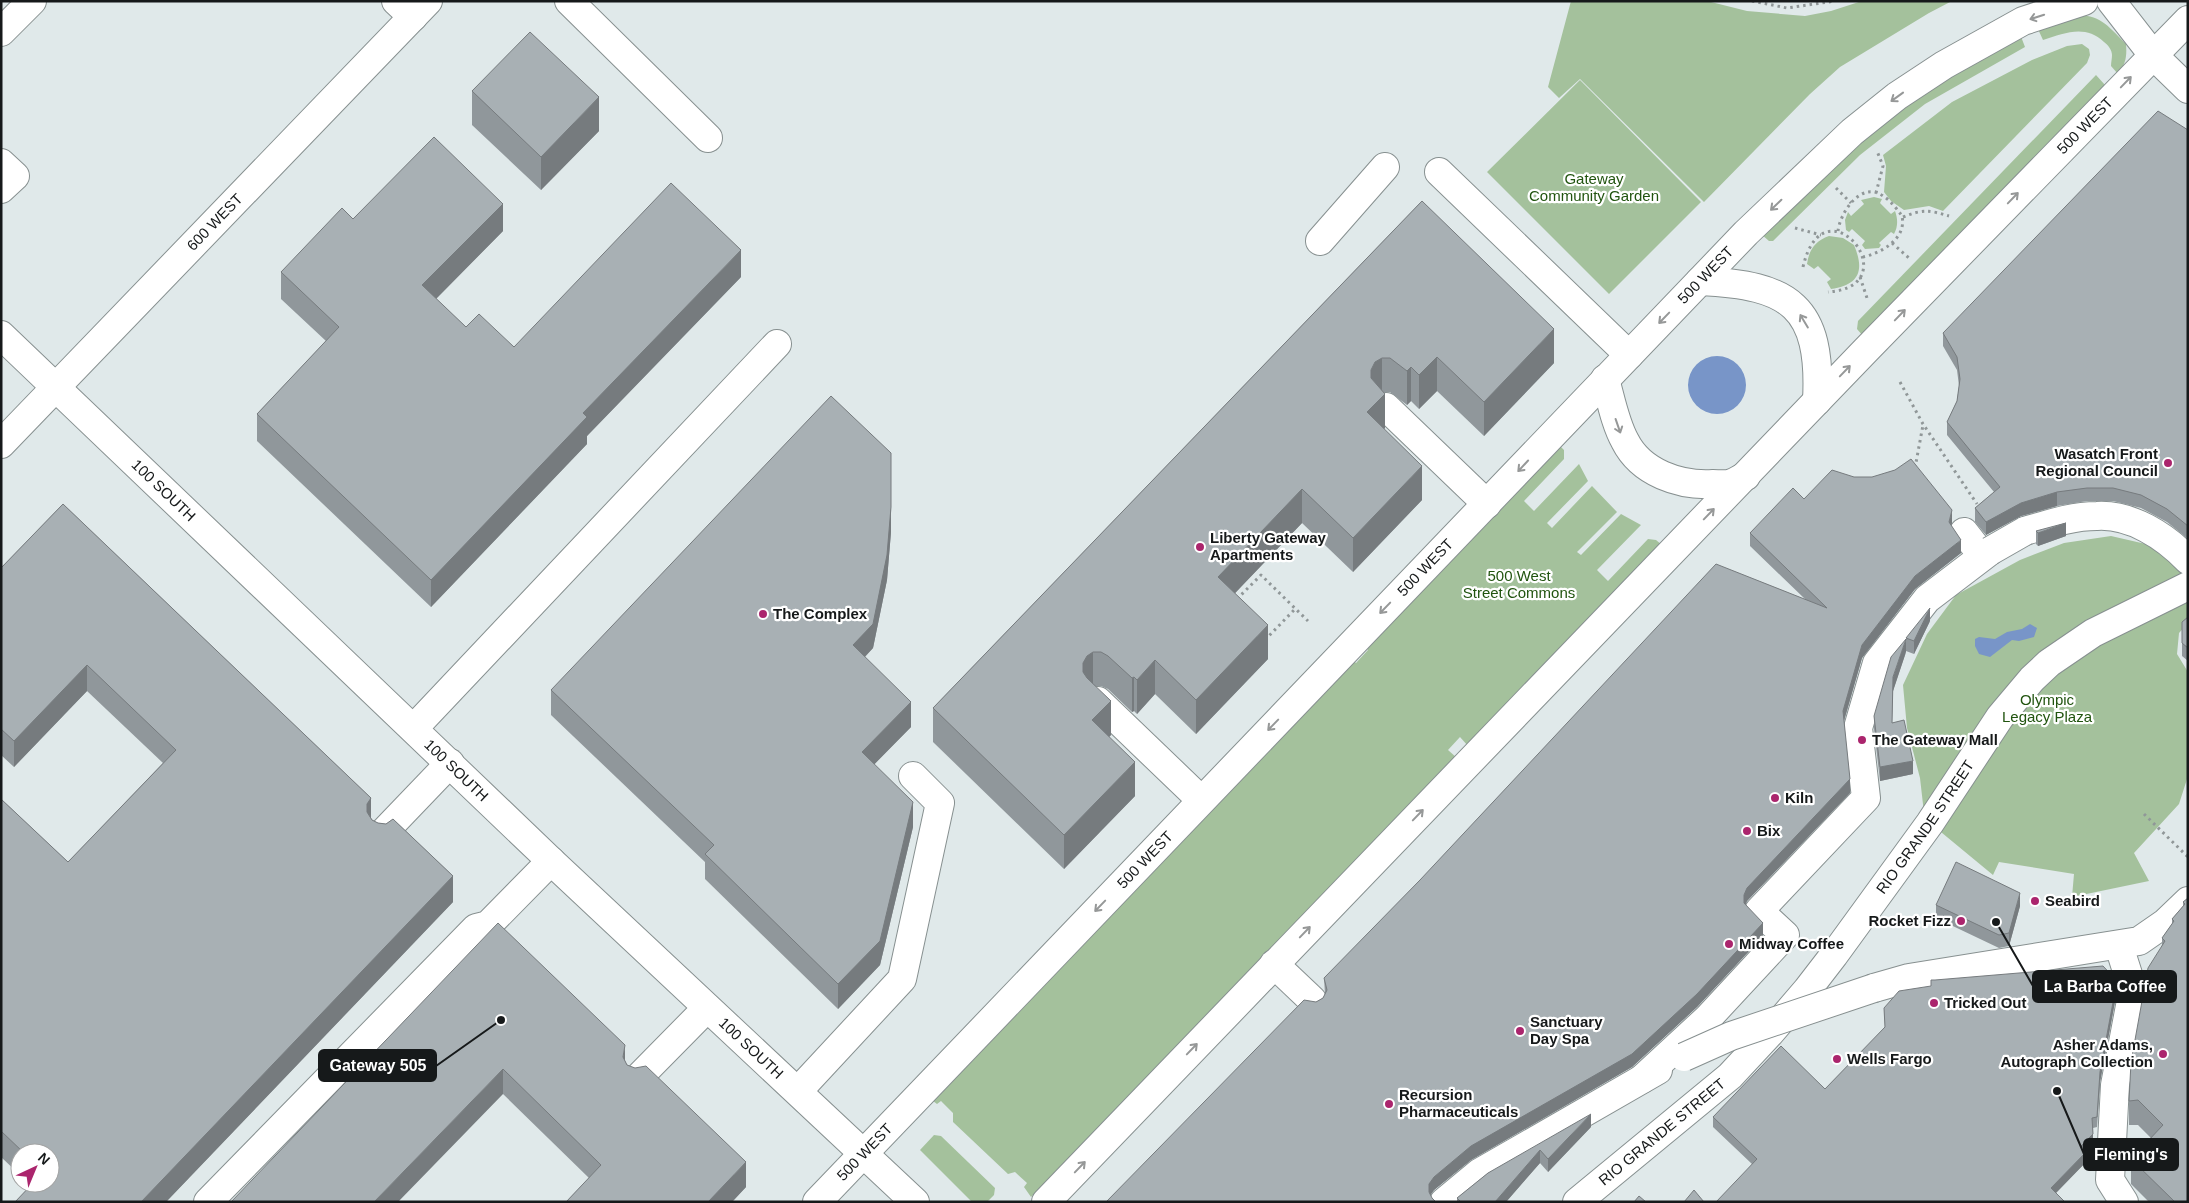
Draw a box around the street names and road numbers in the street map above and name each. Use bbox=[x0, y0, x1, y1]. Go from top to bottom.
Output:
street label: 500 WEST bbox=[2053, 93, 2116, 157]
street label: 600 WEST bbox=[183, 190, 246, 254]
street label: 500 WEST bbox=[1674, 243, 1736, 307]
street label: 100 SOUTH bbox=[129, 456, 199, 525]
street label: 500 WEST bbox=[1394, 535, 1456, 599]
street label: 100 SOUTH bbox=[421, 736, 492, 804]
street label: RIO GRANDE STREET bbox=[1873, 757, 1977, 897]
street label: 500 WEST bbox=[1113, 827, 1176, 892]
street label: 100 SOUTH bbox=[716, 1014, 787, 1082]
street label: RIO GRANDE STREET bbox=[1595, 1075, 1728, 1189]
street label: 500 WEST bbox=[833, 1120, 896, 1184]

